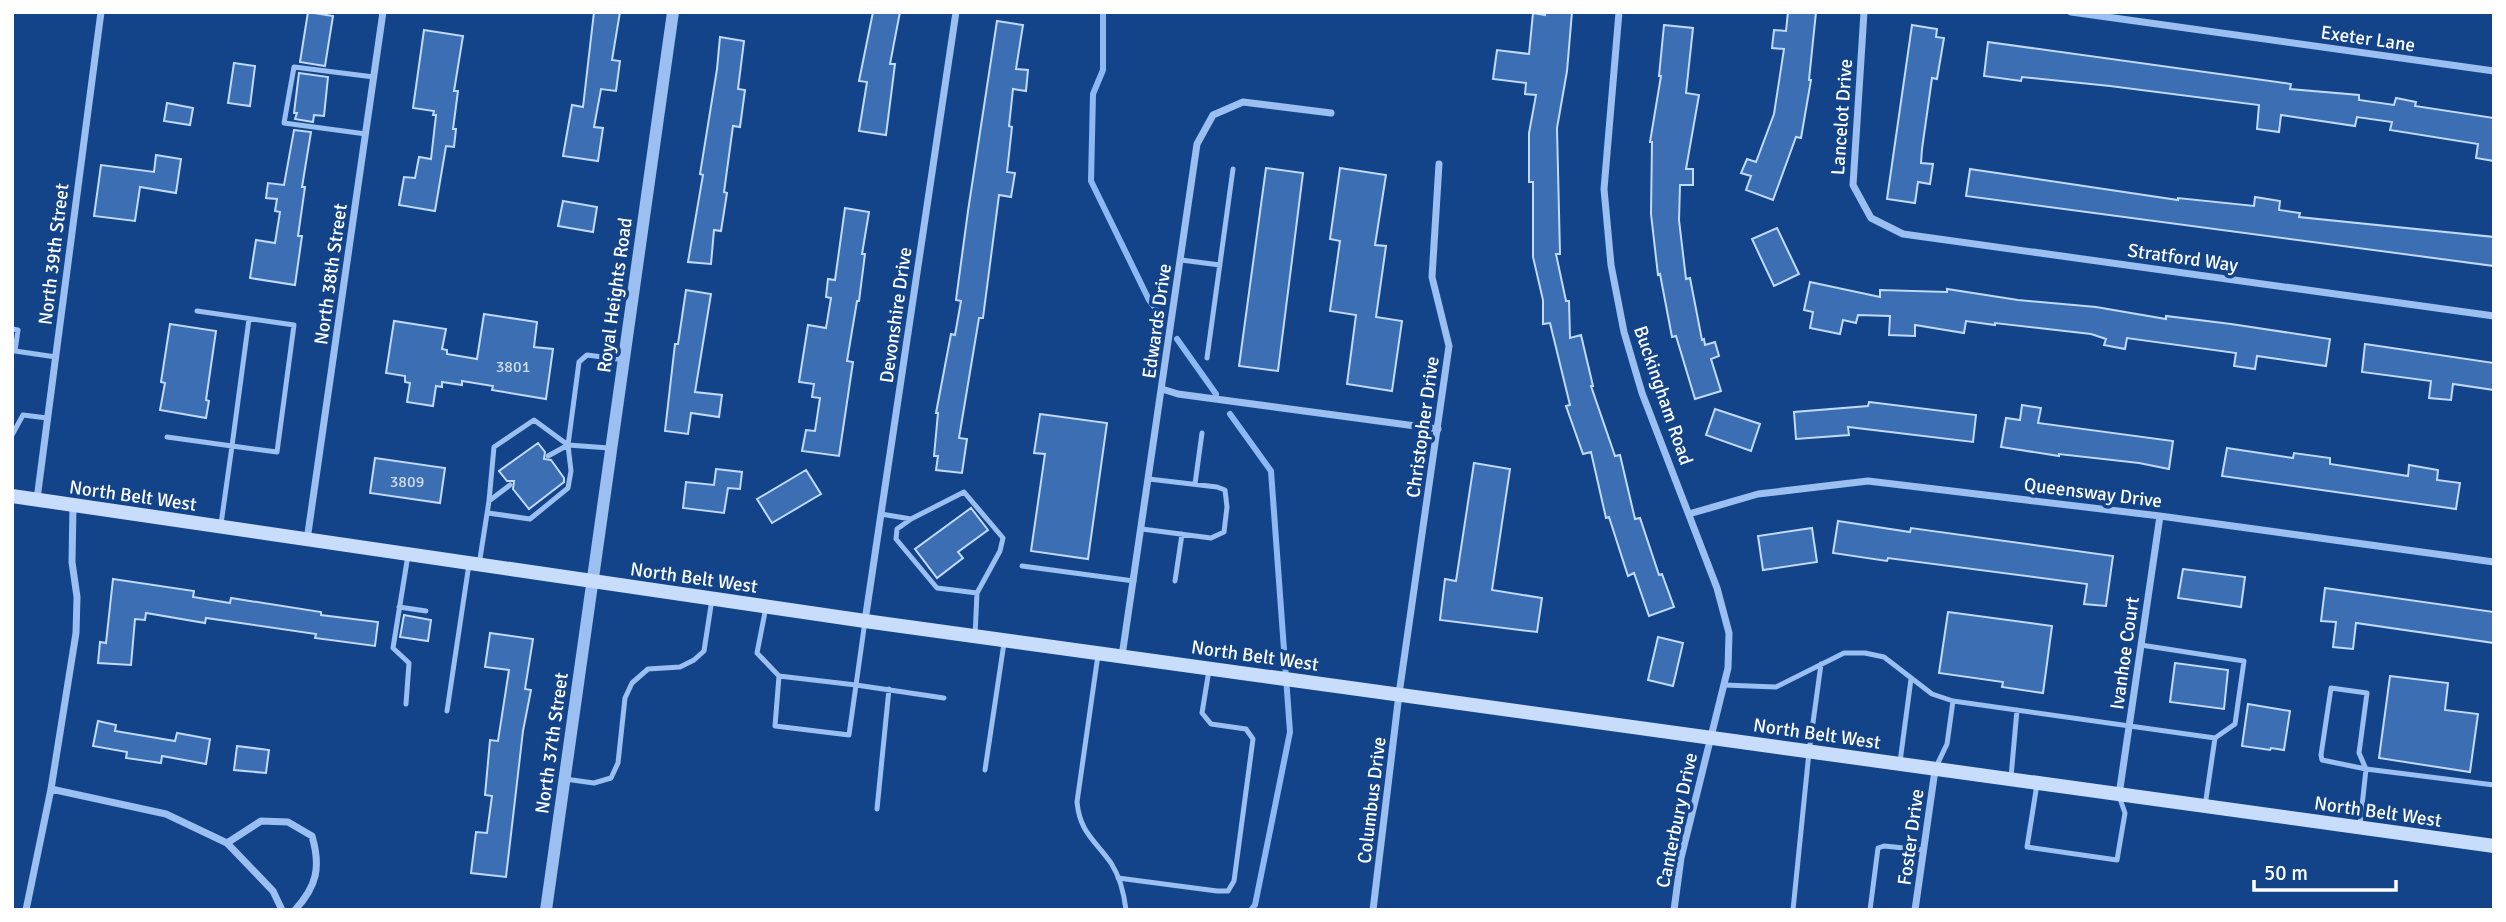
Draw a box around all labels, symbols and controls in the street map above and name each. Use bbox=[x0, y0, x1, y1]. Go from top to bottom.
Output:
street label: Exeter Lane bbox=[2319, 20, 2417, 57]
street label: Lancelot Drive bbox=[1826, 58, 1858, 176]
street label: North 39th Street bbox=[33, 182, 75, 326]
street label: North 38th Street bbox=[309, 202, 353, 346]
street label: Royal Heights Road bbox=[592, 216, 638, 374]
street label: Stratford Way bbox=[2126, 238, 2240, 278]
street label: Devonshire Drive bbox=[875, 246, 917, 385]
street label: Edwards Drive bbox=[1137, 262, 1177, 380]
street label: Buckingham Road bbox=[1628, 323, 1698, 468]
street label: Christopher Drive bbox=[1401, 355, 1445, 499]
house number: 3801 bbox=[496, 357, 530, 377]
house number: 3809 bbox=[390, 472, 424, 492]
street label: Queensway Drive bbox=[2022, 473, 2163, 513]
street label: North Belt West bbox=[68, 475, 198, 517]
street label: North Belt West bbox=[629, 557, 759, 599]
street label: Ivanhoe Court bbox=[2105, 595, 2145, 711]
street label: North Belt West bbox=[1190, 635, 1320, 677]
street label: North 37th Street bbox=[530, 671, 574, 815]
street label: North Belt West bbox=[1752, 713, 1882, 755]
street label: Columbus Drive bbox=[1352, 735, 1392, 865]
street label: Canterbury Drive bbox=[1651, 750, 1703, 890]
street label: Foster Drive bbox=[1892, 787, 1930, 887]
street label: North Belt West bbox=[2313, 791, 2443, 833]
scale bar bbox=[2254, 848, 2396, 892]
text: 50 m bbox=[2264, 860, 2308, 886]

